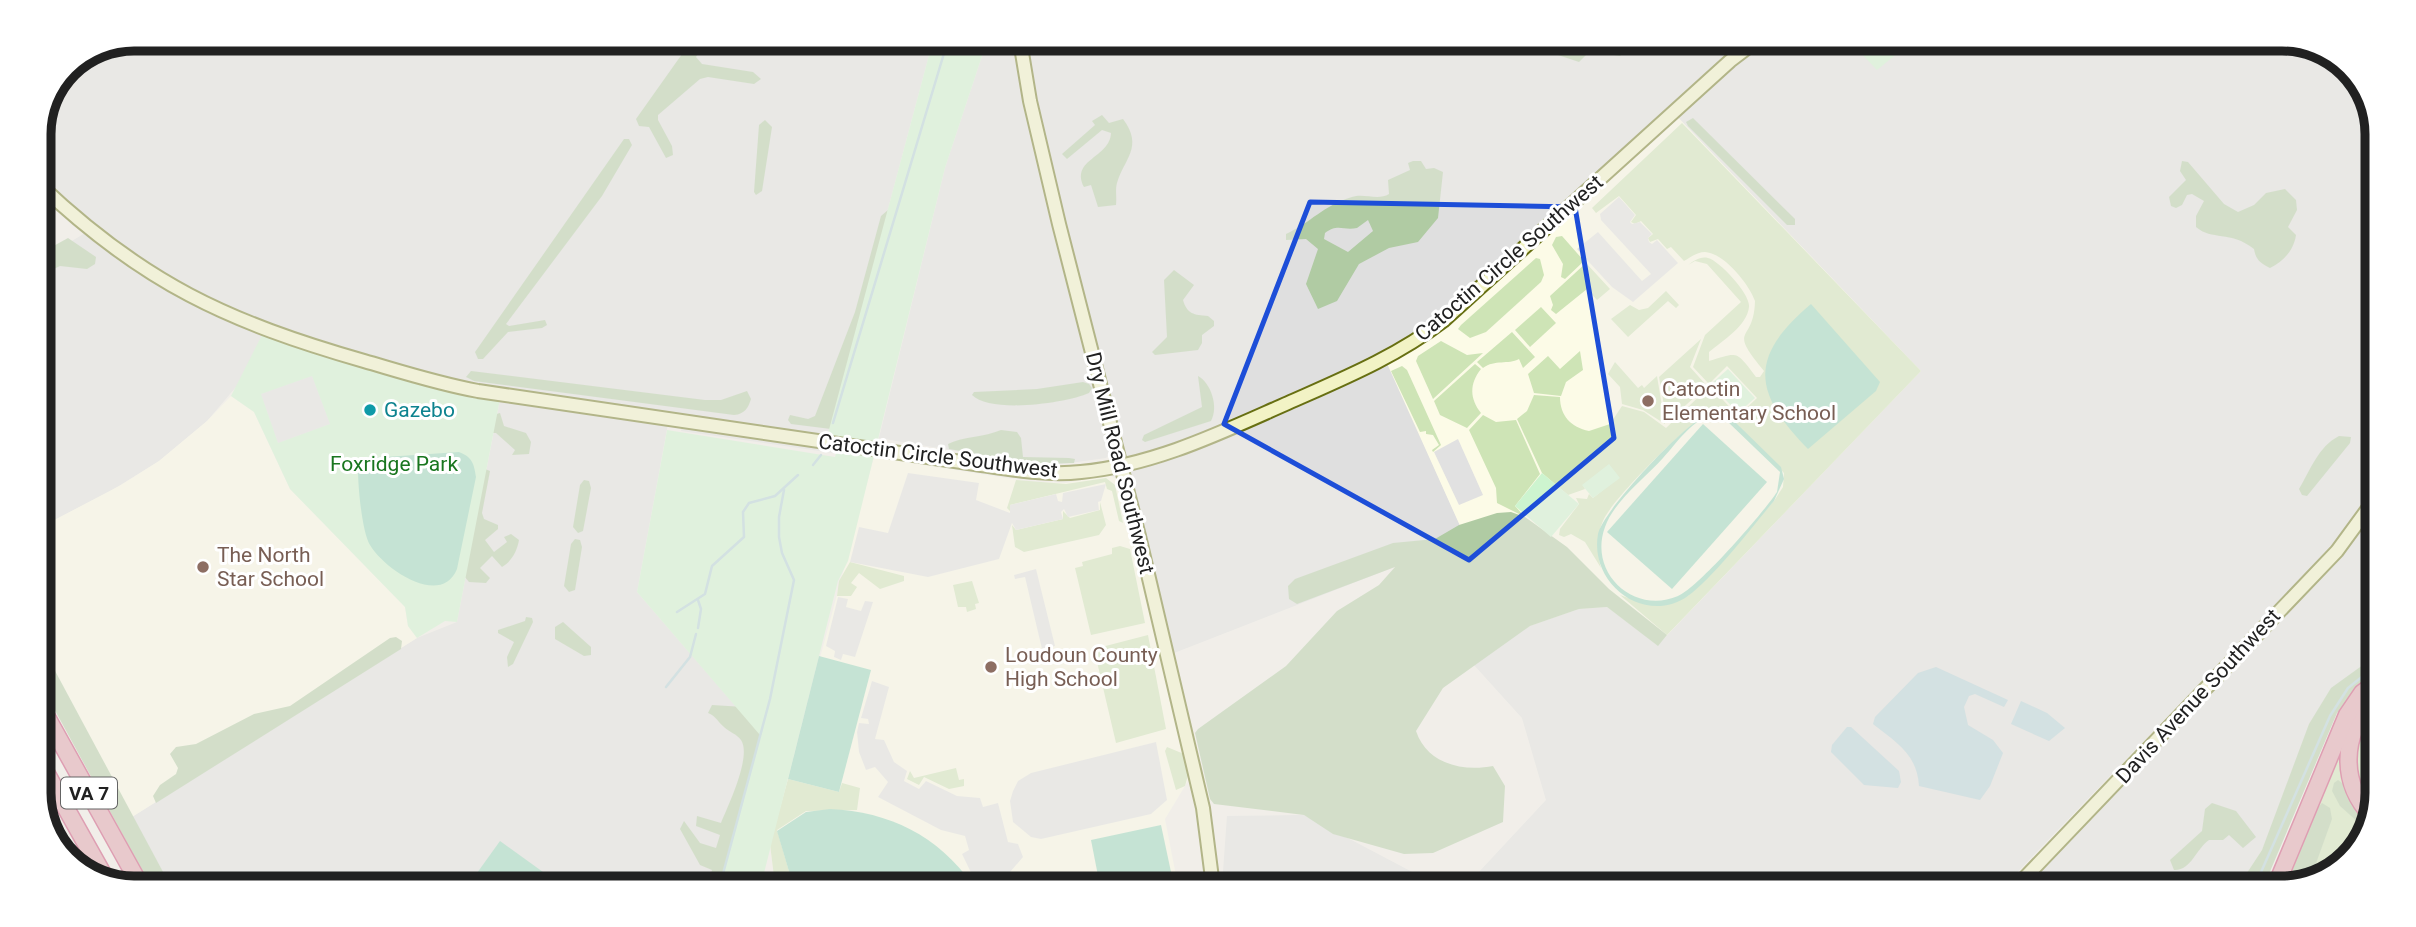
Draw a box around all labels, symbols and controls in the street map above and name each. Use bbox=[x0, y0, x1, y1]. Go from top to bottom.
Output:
street label: Catoctin Circle Southwest bbox=[1410, 170, 1608, 346]
street label: Dry Mill Road Southwest bbox=[1081, 350, 1159, 576]
place label: Catoctin Elementary School bbox=[1662, 377, 1836, 425]
marker: Catoctin Elementary School bbox=[1640, 393, 1656, 409]
place label: Gazebo bbox=[384, 398, 455, 422]
marker: Gazebo bbox=[362, 402, 378, 418]
street label: Catoctin Circle Southwest bbox=[817, 429, 1059, 483]
park label: Foxridge Park bbox=[330, 452, 458, 476]
place label: The North Star School bbox=[217, 543, 324, 591]
marker: The North Star School bbox=[195, 559, 211, 575]
street label: Davis Avenue Southwest bbox=[2111, 604, 2285, 788]
place label: Loudoun County High School bbox=[1005, 643, 1158, 691]
marker: Loudoun County High School bbox=[983, 659, 999, 675]
road number: VA 7 bbox=[61, 778, 117, 808]

